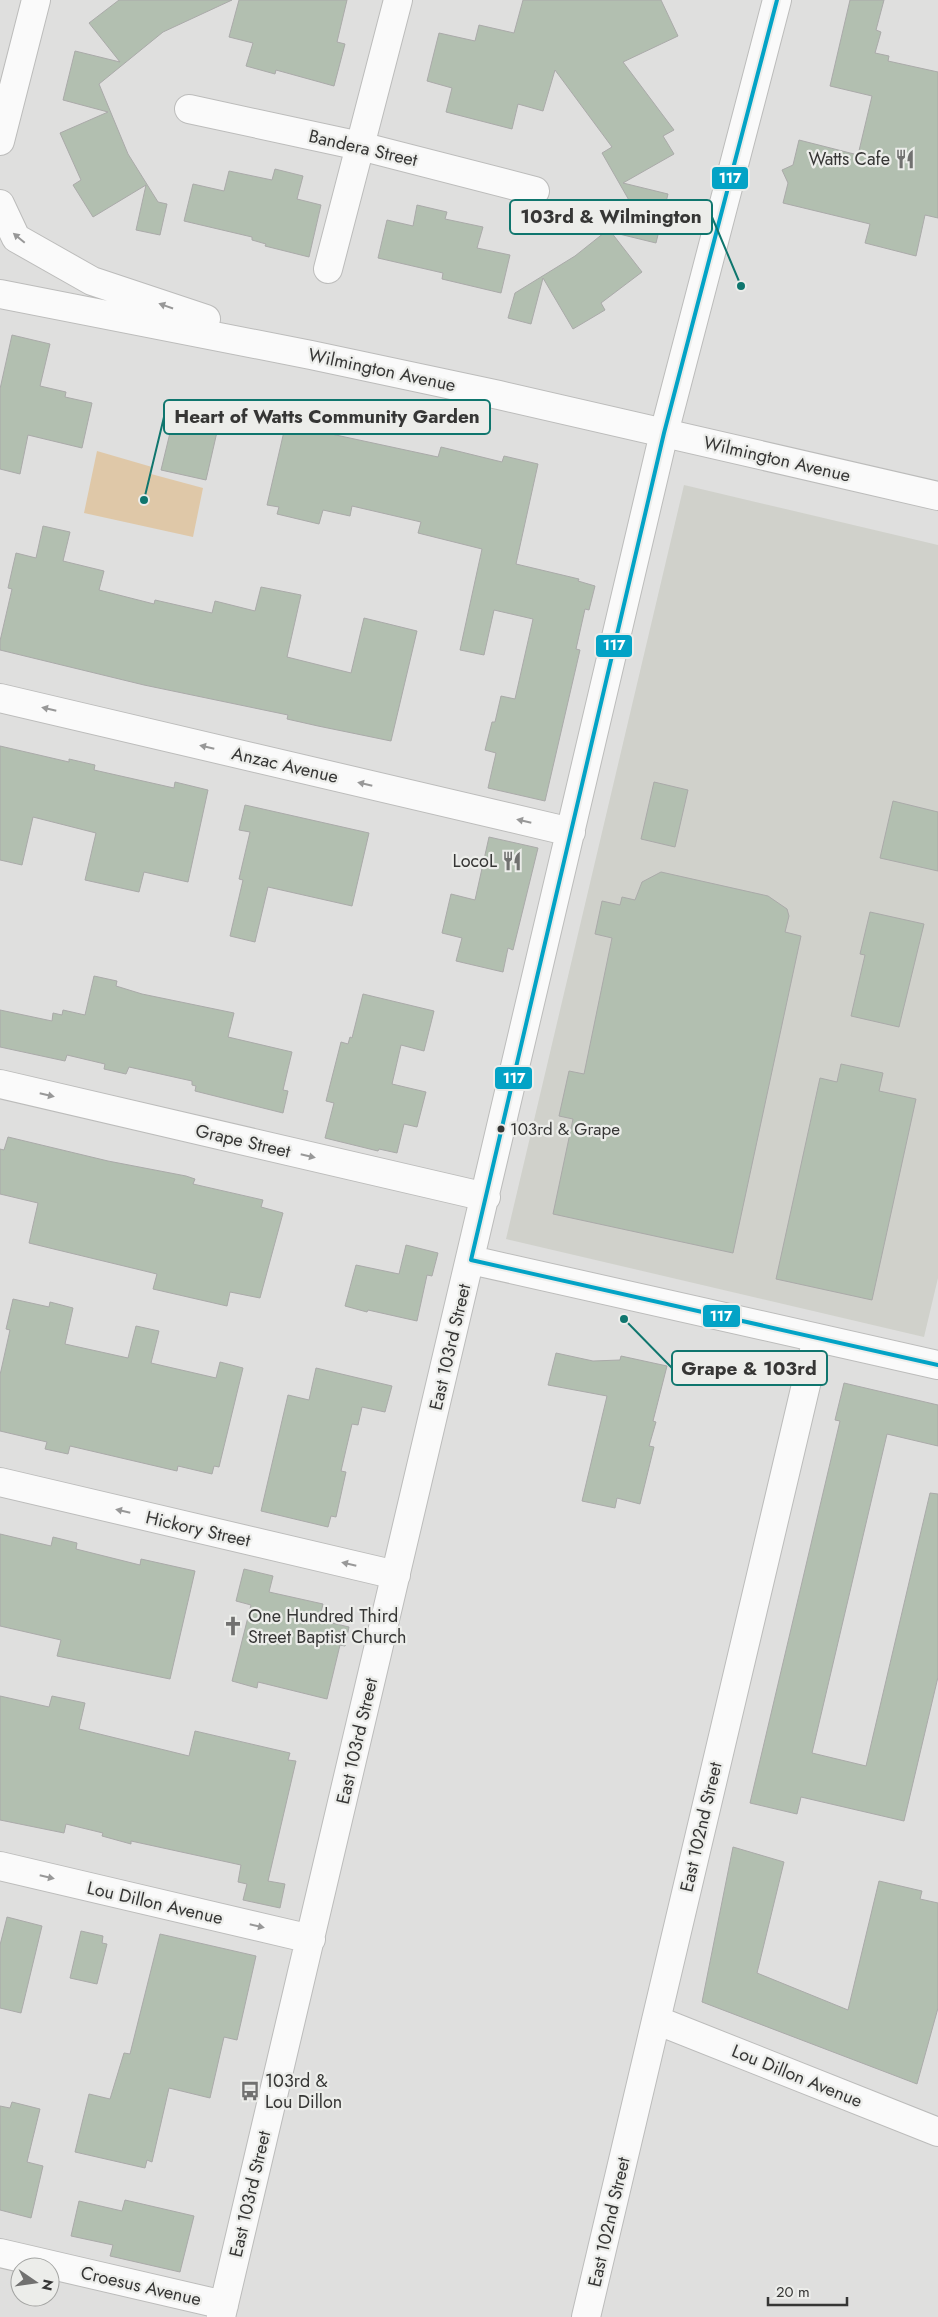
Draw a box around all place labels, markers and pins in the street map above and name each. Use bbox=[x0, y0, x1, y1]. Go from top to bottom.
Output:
place label: Watts Cafe bbox=[809, 146, 890, 172]
restaurant icon: Watts Cafe bbox=[894, 148, 916, 170]
callout: 103rd & Wilmington bbox=[510, 200, 712, 234]
callout: Heart of Watts Community Garden bbox=[164, 400, 490, 434]
place label: LocoL bbox=[453, 848, 497, 874]
restaurant icon: LocoL bbox=[501, 850, 523, 872]
place label: 103rd & Grape bbox=[510, 1117, 620, 1141]
marker: 103rd & Grape bbox=[496, 1124, 506, 1134]
callout: Grape & 103rd bbox=[672, 1351, 827, 1385]
place label: One Hundred Third Street Baptist Church bbox=[248, 1603, 406, 1650]
church icon: One Hundred Third Street Baptist Church bbox=[222, 1615, 244, 1637]
place label: 103rd & Lou Dillon bbox=[265, 2068, 342, 2115]
bus stop icon: 103rd & Lou Dillon bbox=[239, 2080, 261, 2102]

